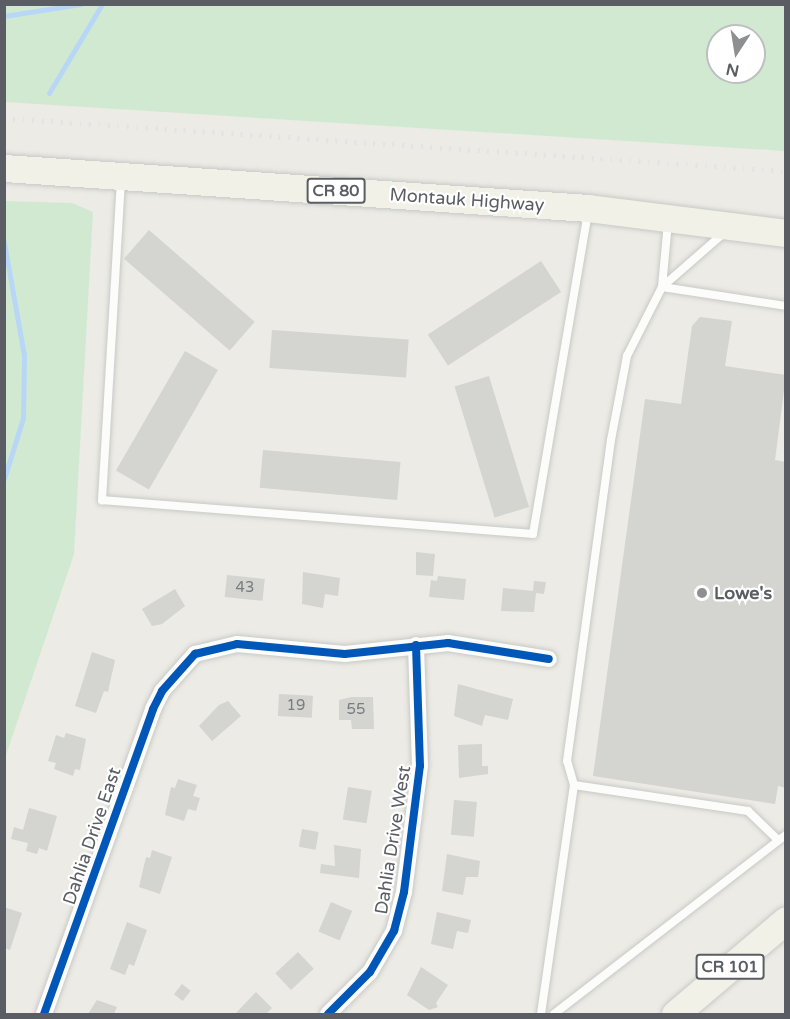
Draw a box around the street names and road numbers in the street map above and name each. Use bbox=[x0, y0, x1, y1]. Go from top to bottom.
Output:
road number: CR 80 bbox=[306, 178, 366, 204]
street label: Montauk Highway bbox=[389, 184, 545, 216]
street label: Dahlia Drive East bbox=[58, 764, 126, 908]
street label: Dahlia Drive West bbox=[371, 764, 415, 916]
road number: CR 101 bbox=[696, 954, 764, 980]

